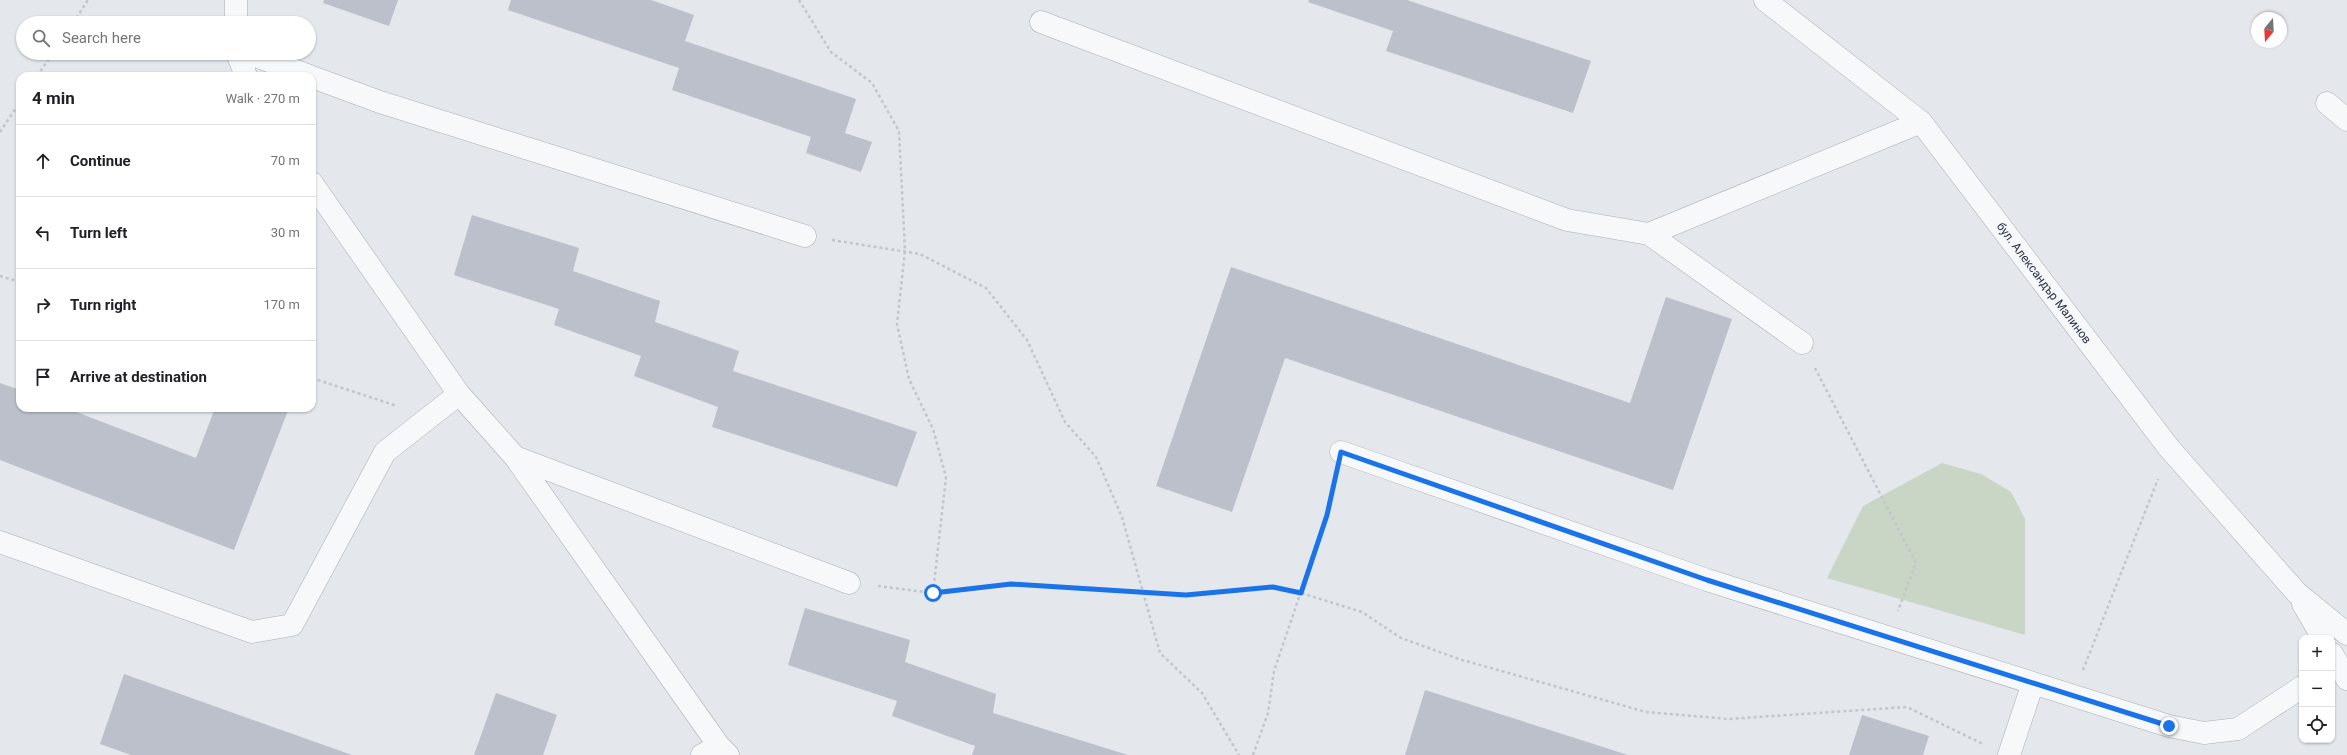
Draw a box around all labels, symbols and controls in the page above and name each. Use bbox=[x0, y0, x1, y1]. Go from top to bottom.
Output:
north arrow bbox=[2251, 12, 2287, 48]
search box bbox=[16, 16, 316, 60]
icon: search bbox=[30, 27, 52, 49]
text: Search here bbox=[62, 29, 141, 47]
text: 4 min bbox=[32, 88, 75, 108]
text: Walk · 270 m bbox=[225, 91, 300, 106]
icon: ahead bbox=[32, 150, 54, 172]
text: Continue bbox=[70, 152, 131, 170]
text: 70 m bbox=[271, 153, 300, 168]
street label: бул. Александър Малинов bbox=[1994, 220, 2094, 347]
icon: left bbox=[32, 222, 54, 244]
text: Turn left bbox=[70, 224, 127, 242]
text: 30 m bbox=[271, 225, 300, 240]
icon: right bbox=[32, 294, 54, 316]
text: Turn right bbox=[70, 296, 136, 314]
text: 170 m bbox=[263, 297, 300, 312]
icon: arrive bbox=[32, 366, 54, 388]
text: Arrive at destination bbox=[70, 368, 207, 386]
route start bbox=[924, 584, 942, 602]
map controls bbox=[2299, 635, 2335, 743]
button: + bbox=[2299, 635, 2335, 671]
button: − bbox=[2299, 671, 2335, 707]
button: locate bbox=[2299, 707, 2335, 743]
route end bbox=[2160, 717, 2178, 735]

